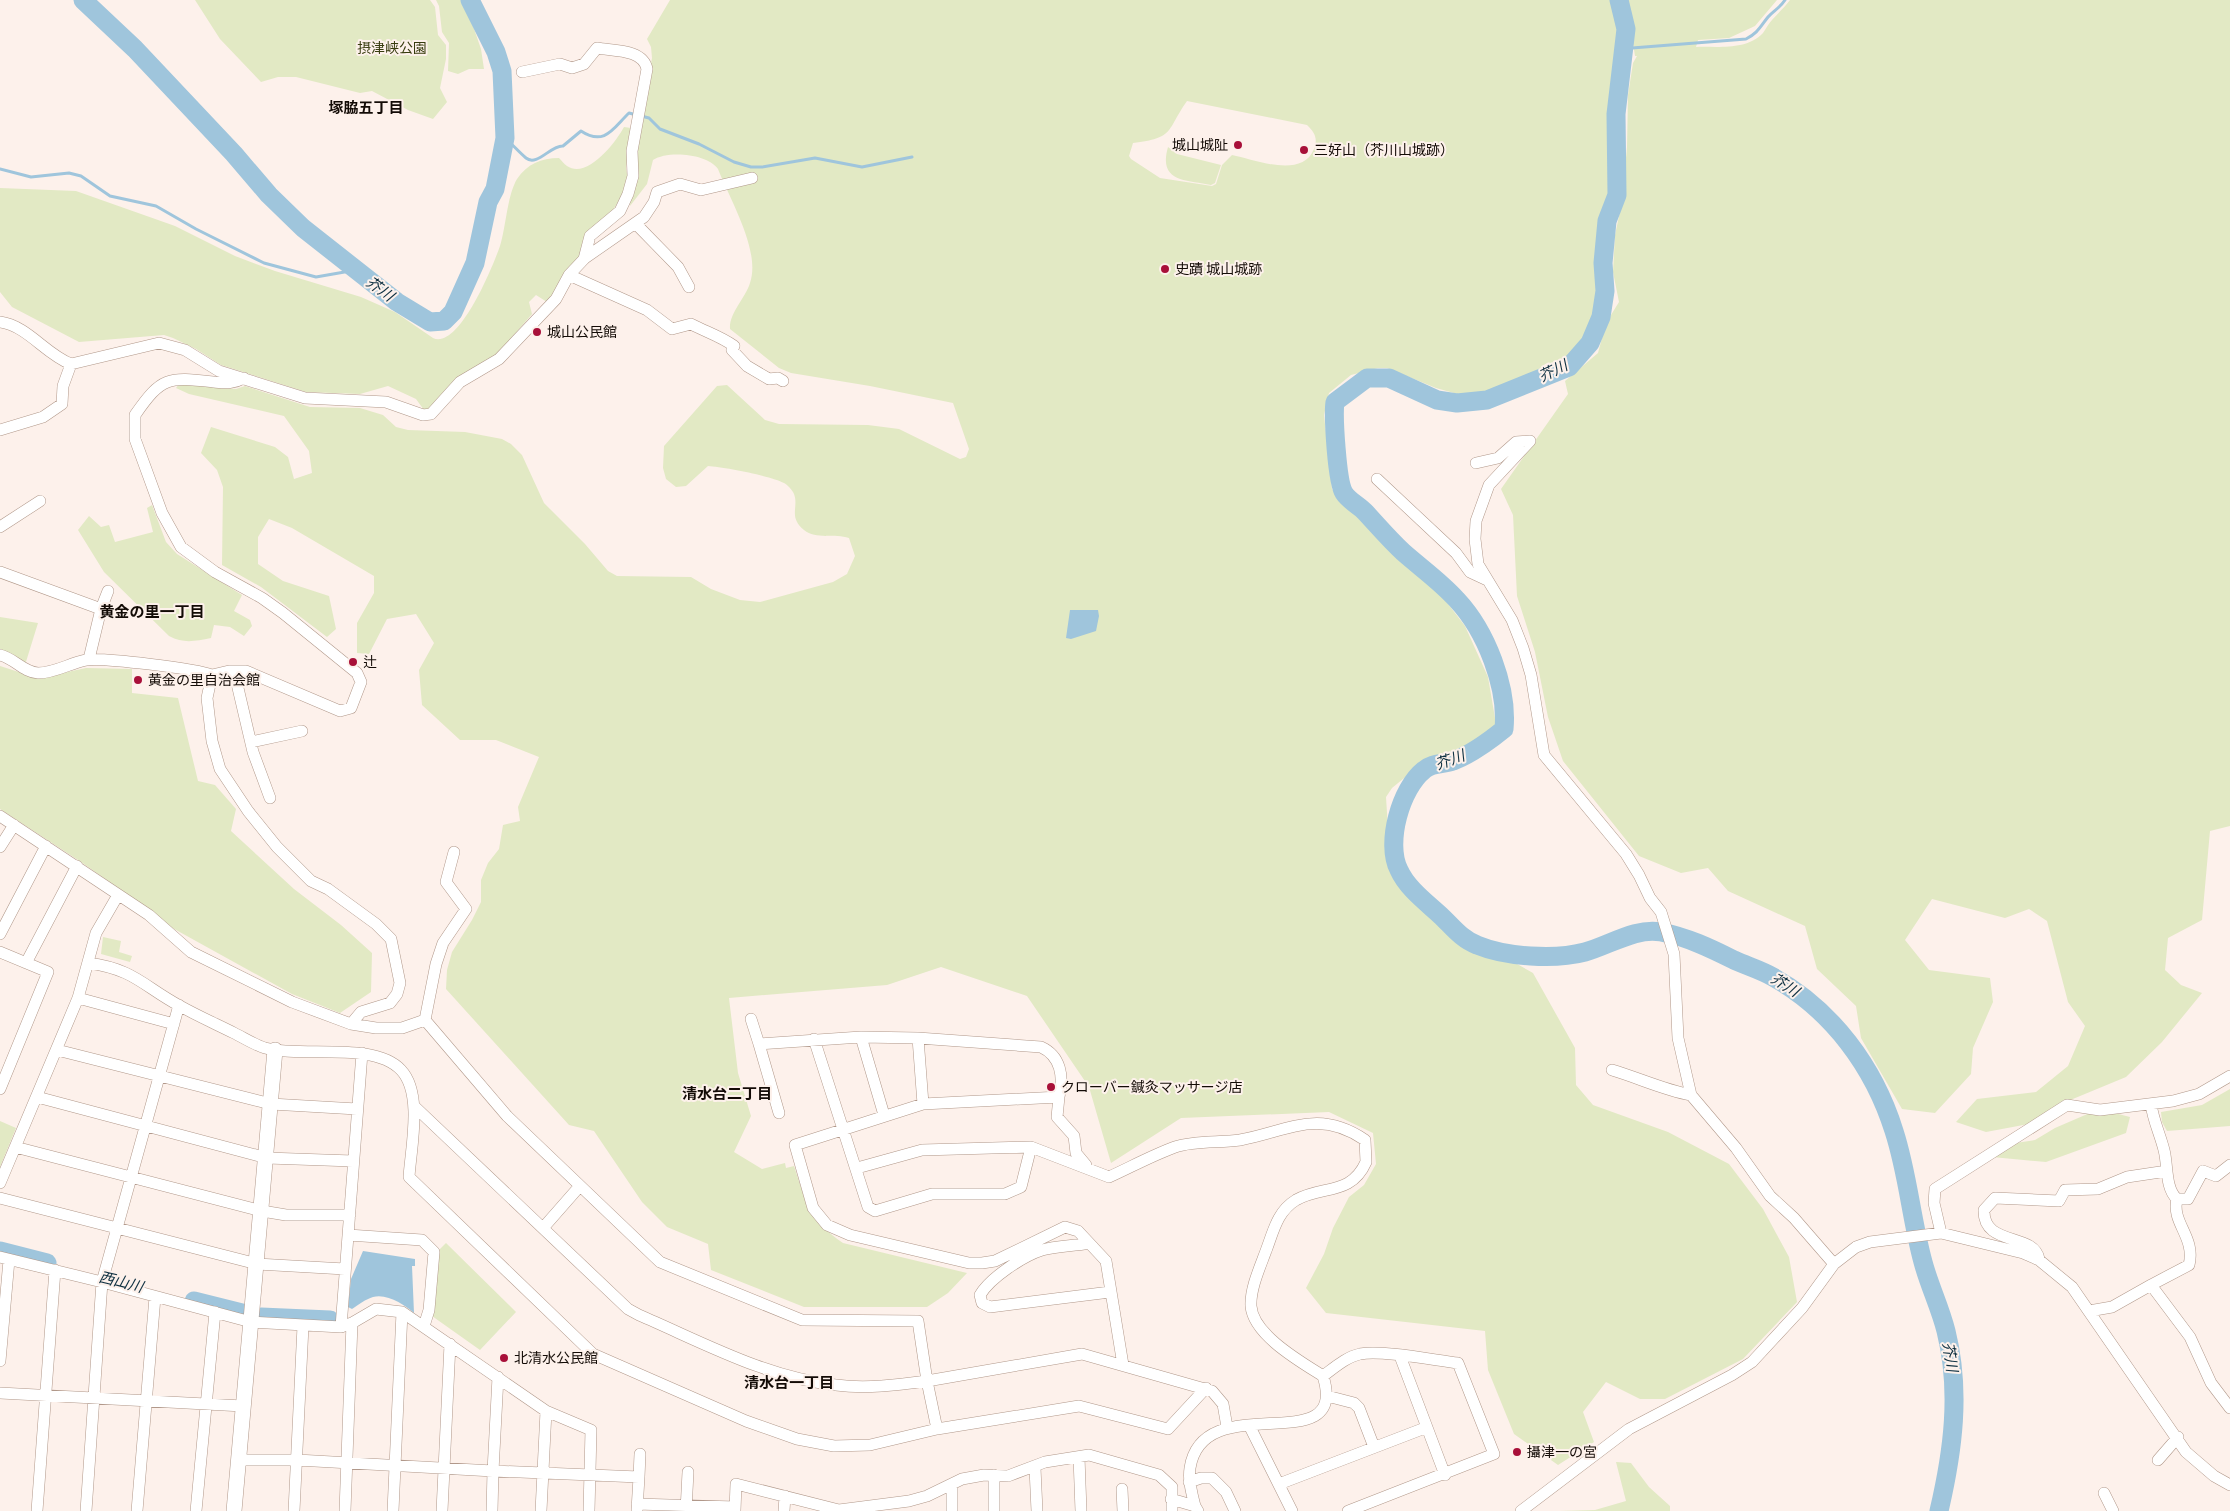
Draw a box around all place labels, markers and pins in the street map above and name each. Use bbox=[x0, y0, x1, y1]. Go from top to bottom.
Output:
place label: 城山城阯 bbox=[1172, 137, 1228, 154]
marker: 城山城阯 bbox=[1232, 139, 1244, 151]
place label: 三好山（芥川山城跡） bbox=[1314, 142, 1454, 159]
marker: 三好山（芥川山城跡） bbox=[1298, 144, 1310, 156]
place label: 史蹟 城山城跡 bbox=[1175, 261, 1262, 278]
marker: 史蹟 城山城跡 bbox=[1159, 263, 1171, 275]
place label: 城山公民館 bbox=[547, 324, 617, 341]
marker: 城山公民館 bbox=[531, 326, 543, 338]
place label: 辻 bbox=[363, 654, 377, 671]
marker: 辻 bbox=[347, 656, 359, 668]
place label: 黄金の里自治会館 bbox=[148, 672, 260, 689]
marker: 黄金の里自治会館 bbox=[132, 674, 144, 686]
place label: クローバー鍼灸マッサージ店 bbox=[1061, 1079, 1243, 1096]
marker: クローバー鍼灸マッサージ店 bbox=[1045, 1081, 1057, 1093]
place label: 北清水公民館 bbox=[514, 1350, 598, 1367]
marker: 北清水公民館 bbox=[498, 1352, 510, 1364]
place label: 攝津一の宮 bbox=[1527, 1444, 1597, 1461]
marker: 攝津一の宮 bbox=[1511, 1446, 1523, 1458]

